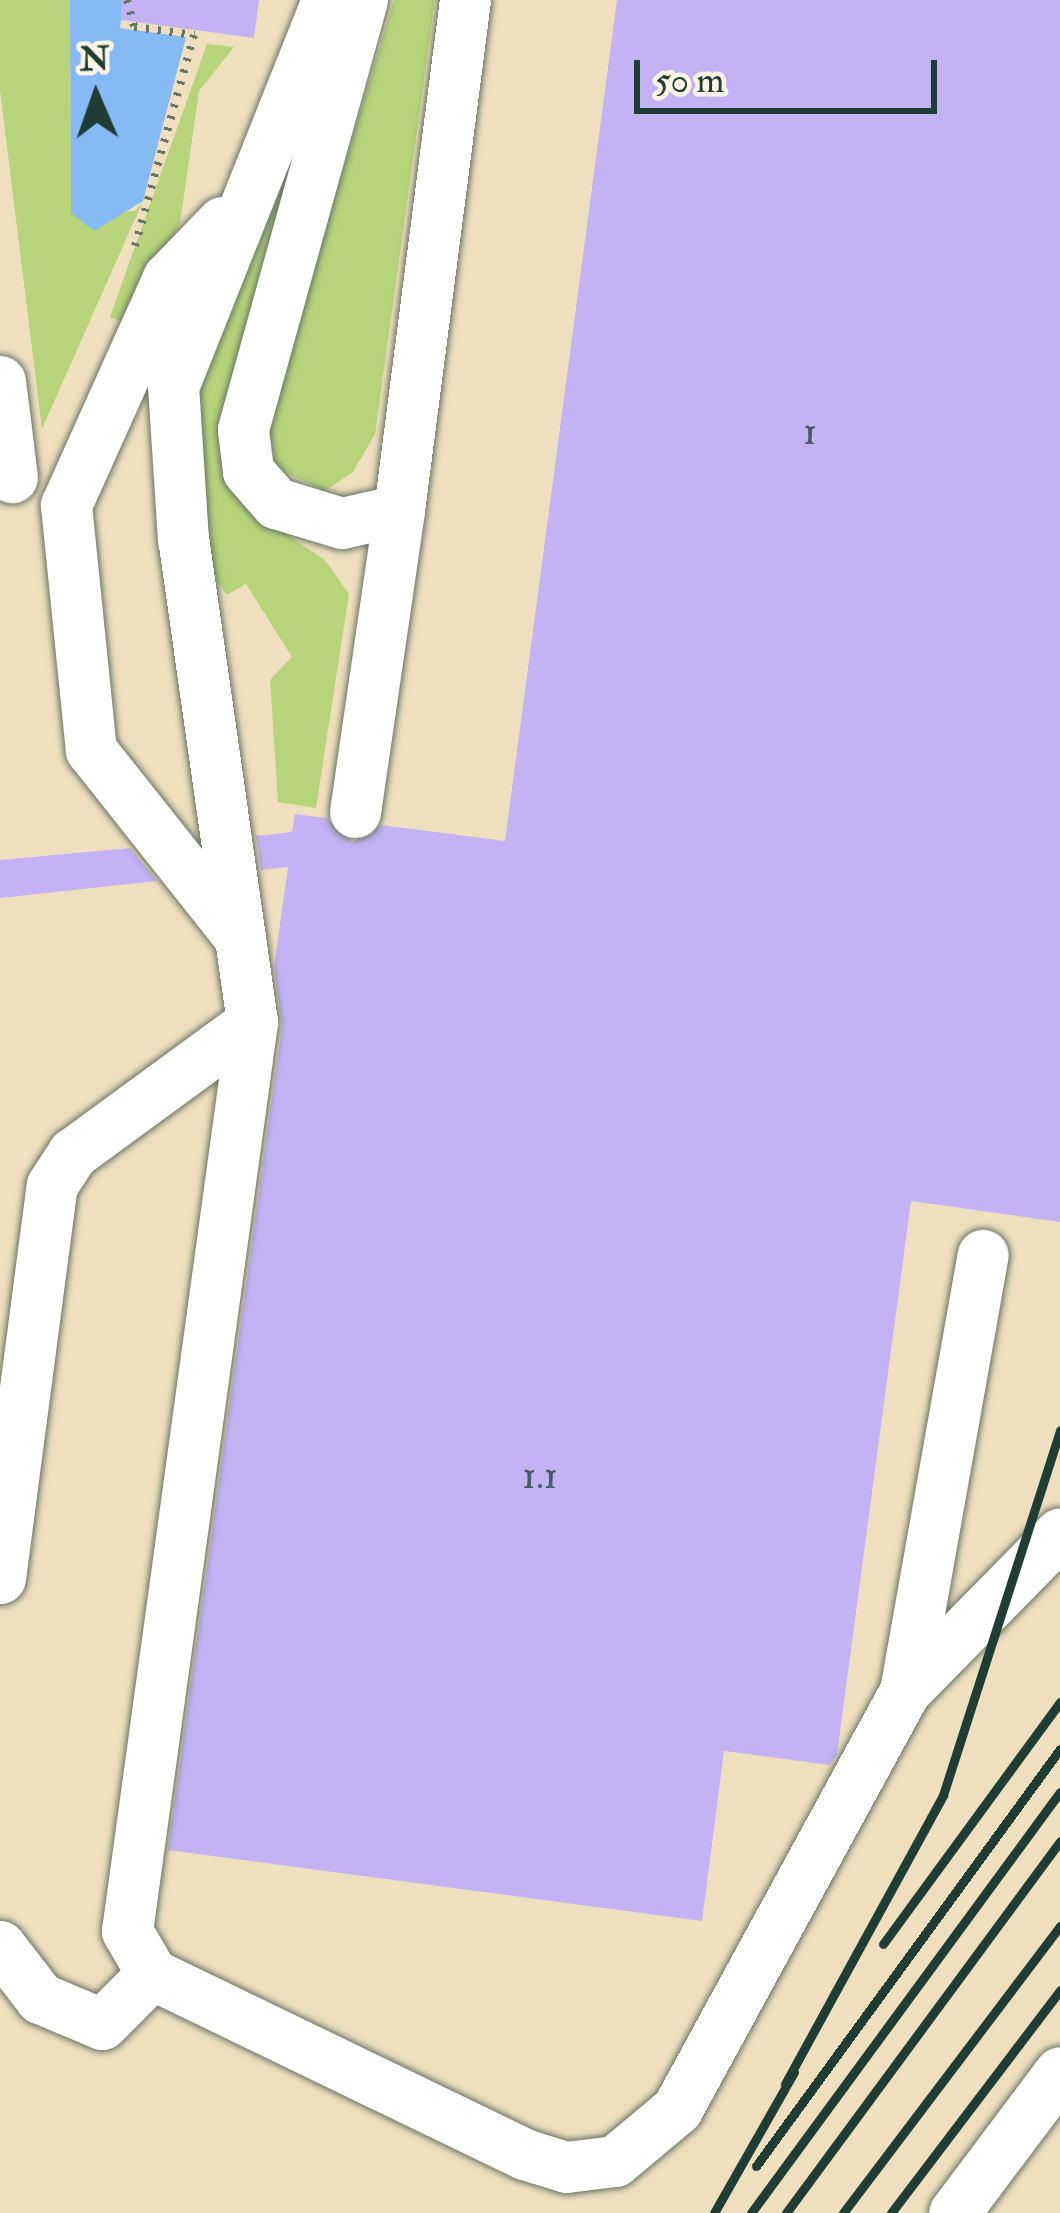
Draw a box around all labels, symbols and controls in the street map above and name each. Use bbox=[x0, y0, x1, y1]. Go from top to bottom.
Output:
north arrow bbox=[36, 36, 156, 156]
scale bar bbox=[640, 36, 943, 110]
text: N bbox=[79, 39, 110, 81]
text: 50 m bbox=[655, 58, 724, 103]
house number: 1 bbox=[803, 409, 817, 455]
house number: 1.1 bbox=[522, 1453, 558, 1499]

